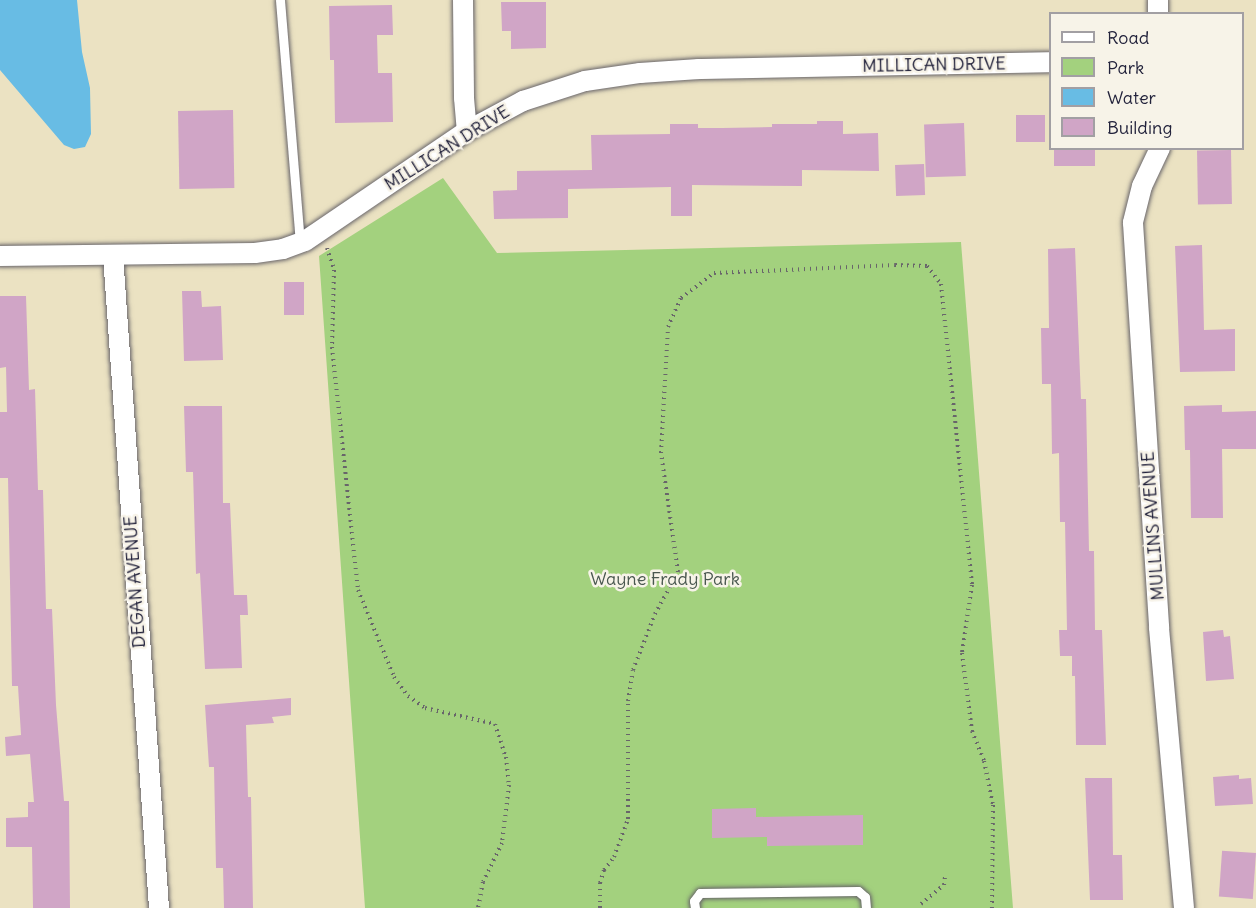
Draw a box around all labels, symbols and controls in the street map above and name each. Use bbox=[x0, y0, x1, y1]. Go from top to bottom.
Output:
legend bbox=[1049, 12, 1244, 150]
text: Road bbox=[1107, 26, 1149, 49]
street label: MILLICAN DRIVE bbox=[862, 53, 1006, 77]
text: Park bbox=[1107, 56, 1144, 79]
text: Water bbox=[1107, 86, 1156, 109]
street label: MILLICAN DRIVE bbox=[380, 101, 514, 195]
text: Building bbox=[1107, 116, 1172, 139]
street label: MULLINS AVENUE bbox=[1137, 451, 1169, 601]
street label: DEGAN AVENUE bbox=[120, 515, 150, 649]
park label: Wayne Frady Park bbox=[590, 568, 740, 590]

